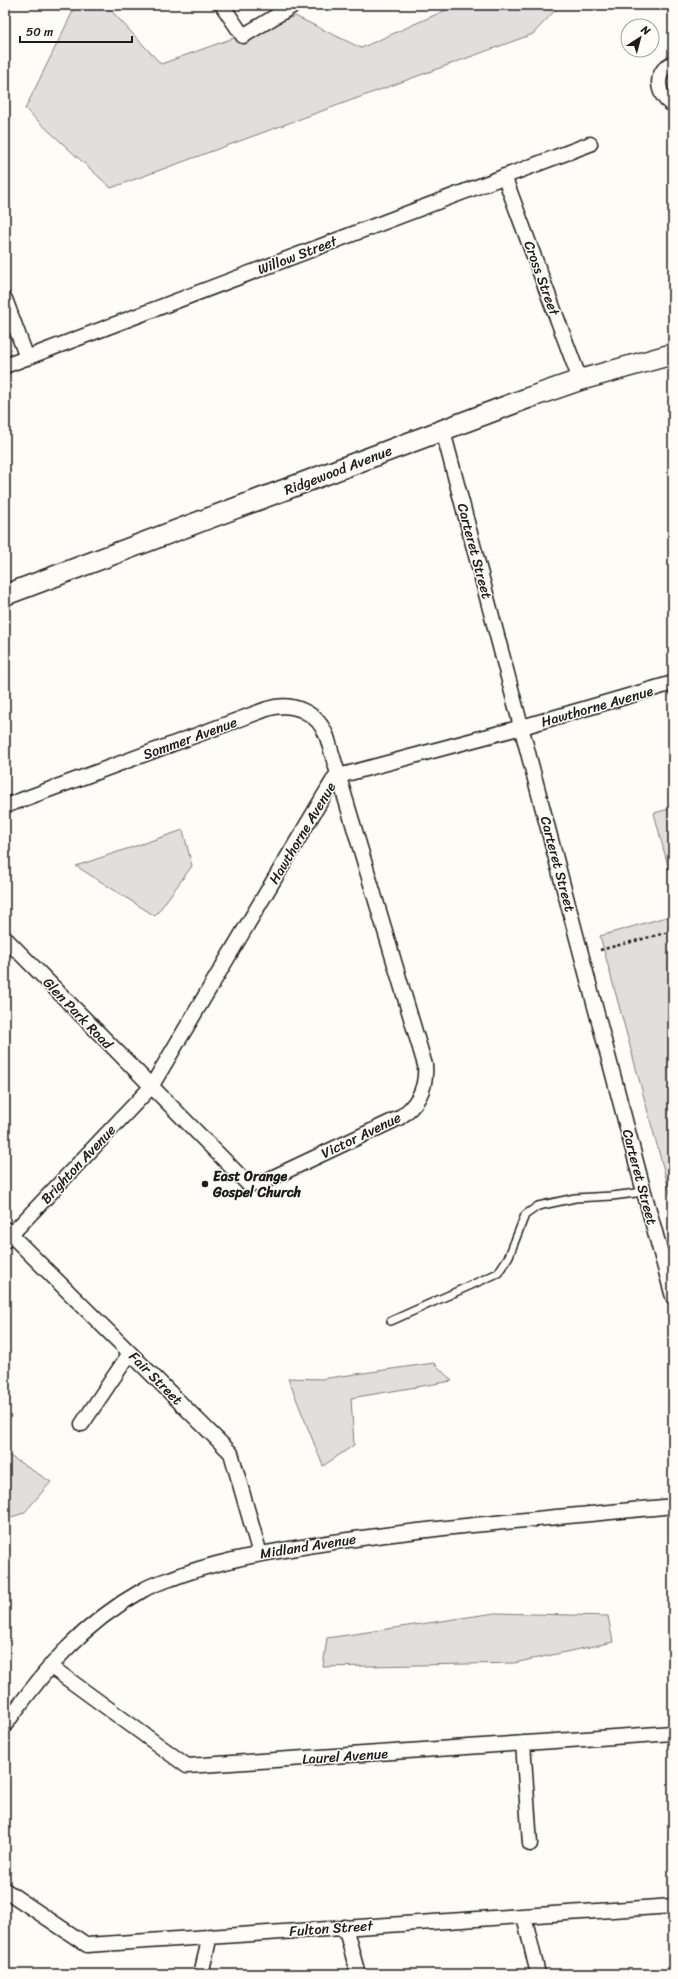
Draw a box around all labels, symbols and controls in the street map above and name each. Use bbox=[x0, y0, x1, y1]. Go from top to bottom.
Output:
scale bar bbox=[20, 18, 132, 44]
north arrow bbox=[620, 18, 660, 58]
text: N bbox=[636, 20, 655, 40]
text: 50 m bbox=[26, 21, 53, 43]
street label: Willow Street bbox=[254, 228, 342, 282]
street label: Cross Street bbox=[516, 237, 567, 320]
street label: Ridgewood Avenue bbox=[281, 438, 396, 503]
street label: Carteret Street bbox=[450, 500, 499, 602]
street label: Hawthorne Avenue bbox=[538, 678, 656, 734]
street label: Sommer Avenue bbox=[140, 710, 241, 767]
street label: Hawthorne Avenue bbox=[262, 777, 343, 889]
street label: Carteret Street bbox=[533, 813, 582, 915]
street label: Glen Park Road bbox=[36, 971, 120, 1057]
street label: Victor Avenue bbox=[317, 1105, 406, 1166]
street label: Brighton Avenue bbox=[34, 1119, 122, 1210]
street label: Carteret Street bbox=[615, 1126, 664, 1228]
place label: East Orange Gospel Church bbox=[212, 1164, 302, 1205]
marker: East Orange Gospel Church bbox=[200, 1179, 210, 1189]
street label: Fair Street bbox=[123, 1345, 189, 1411]
street label: Midland Avenue bbox=[258, 1527, 358, 1566]
street label: Laurel Avenue bbox=[301, 1741, 389, 1772]
street label: Fulton Street bbox=[288, 1913, 375, 1944]

